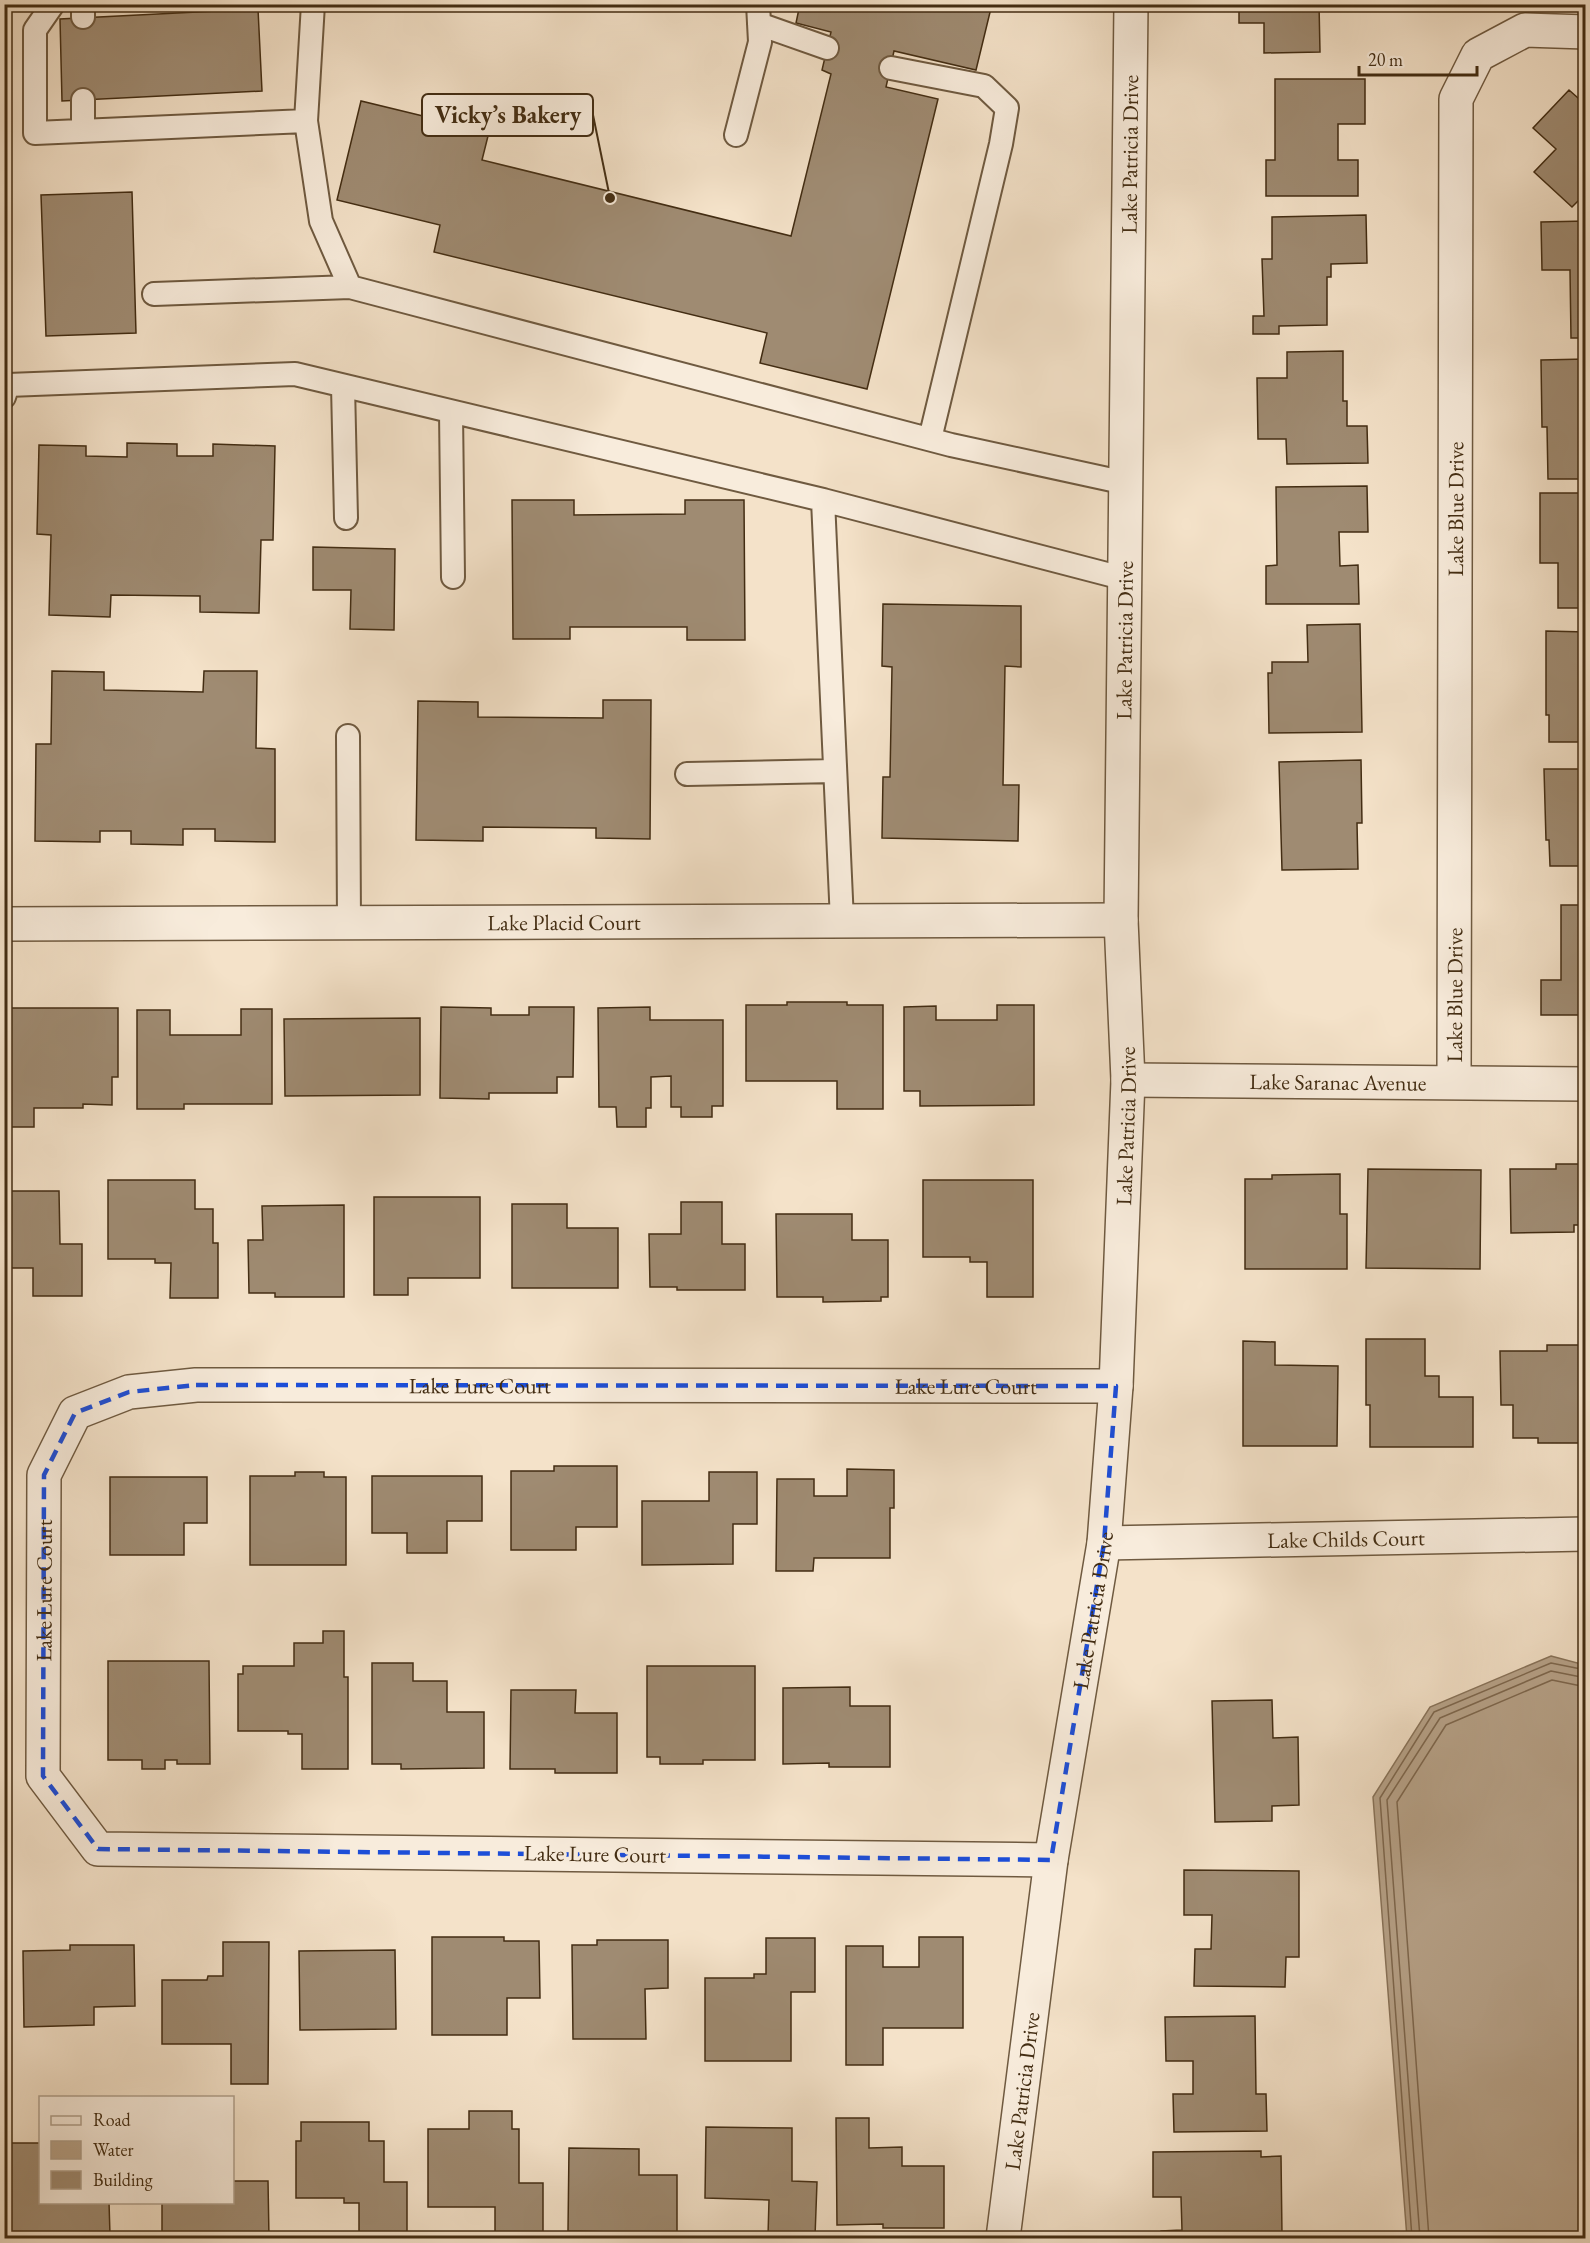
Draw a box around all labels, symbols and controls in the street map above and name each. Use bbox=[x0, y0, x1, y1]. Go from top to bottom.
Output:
scale bar bbox=[1359, 39, 1478, 77]
text: 20 m bbox=[1368, 48, 1403, 71]
street label: Lake Patricia Drive bbox=[1114, 74, 1145, 234]
callout: Vicky’s Bakery bbox=[422, 94, 593, 136]
text: Vicky’s Bakery bbox=[435, 99, 582, 131]
street label: Lake Blue Drive bbox=[1441, 441, 1470, 576]
street label: Lake Patricia Drive bbox=[1109, 560, 1139, 720]
street label: Lake Placid Court bbox=[487, 907, 641, 937]
street label: Lake Blue Drive bbox=[1440, 927, 1469, 1062]
street label: Lake Patricia Drive bbox=[1109, 1046, 1143, 1206]
street label: Lake Saranac Avenue bbox=[1249, 1067, 1427, 1097]
street label: Lake Lure Court bbox=[409, 1371, 551, 1400]
street label: Lake Lure Court bbox=[895, 1371, 1037, 1400]
street label: Lake Lure Court bbox=[29, 1519, 58, 1662]
street label: Lake Childs Court bbox=[1267, 1523, 1425, 1554]
street label: Lake Patricia Drive bbox=[1065, 1530, 1119, 1691]
street label: Lake Lure Court bbox=[524, 1838, 666, 1870]
street label: Lake Patricia Drive bbox=[997, 2010, 1046, 2172]
legend bbox=[39, 2096, 234, 2204]
text: Road bbox=[93, 2108, 132, 2131]
text: Water bbox=[93, 2138, 134, 2161]
text: Building bbox=[93, 2168, 153, 2191]

